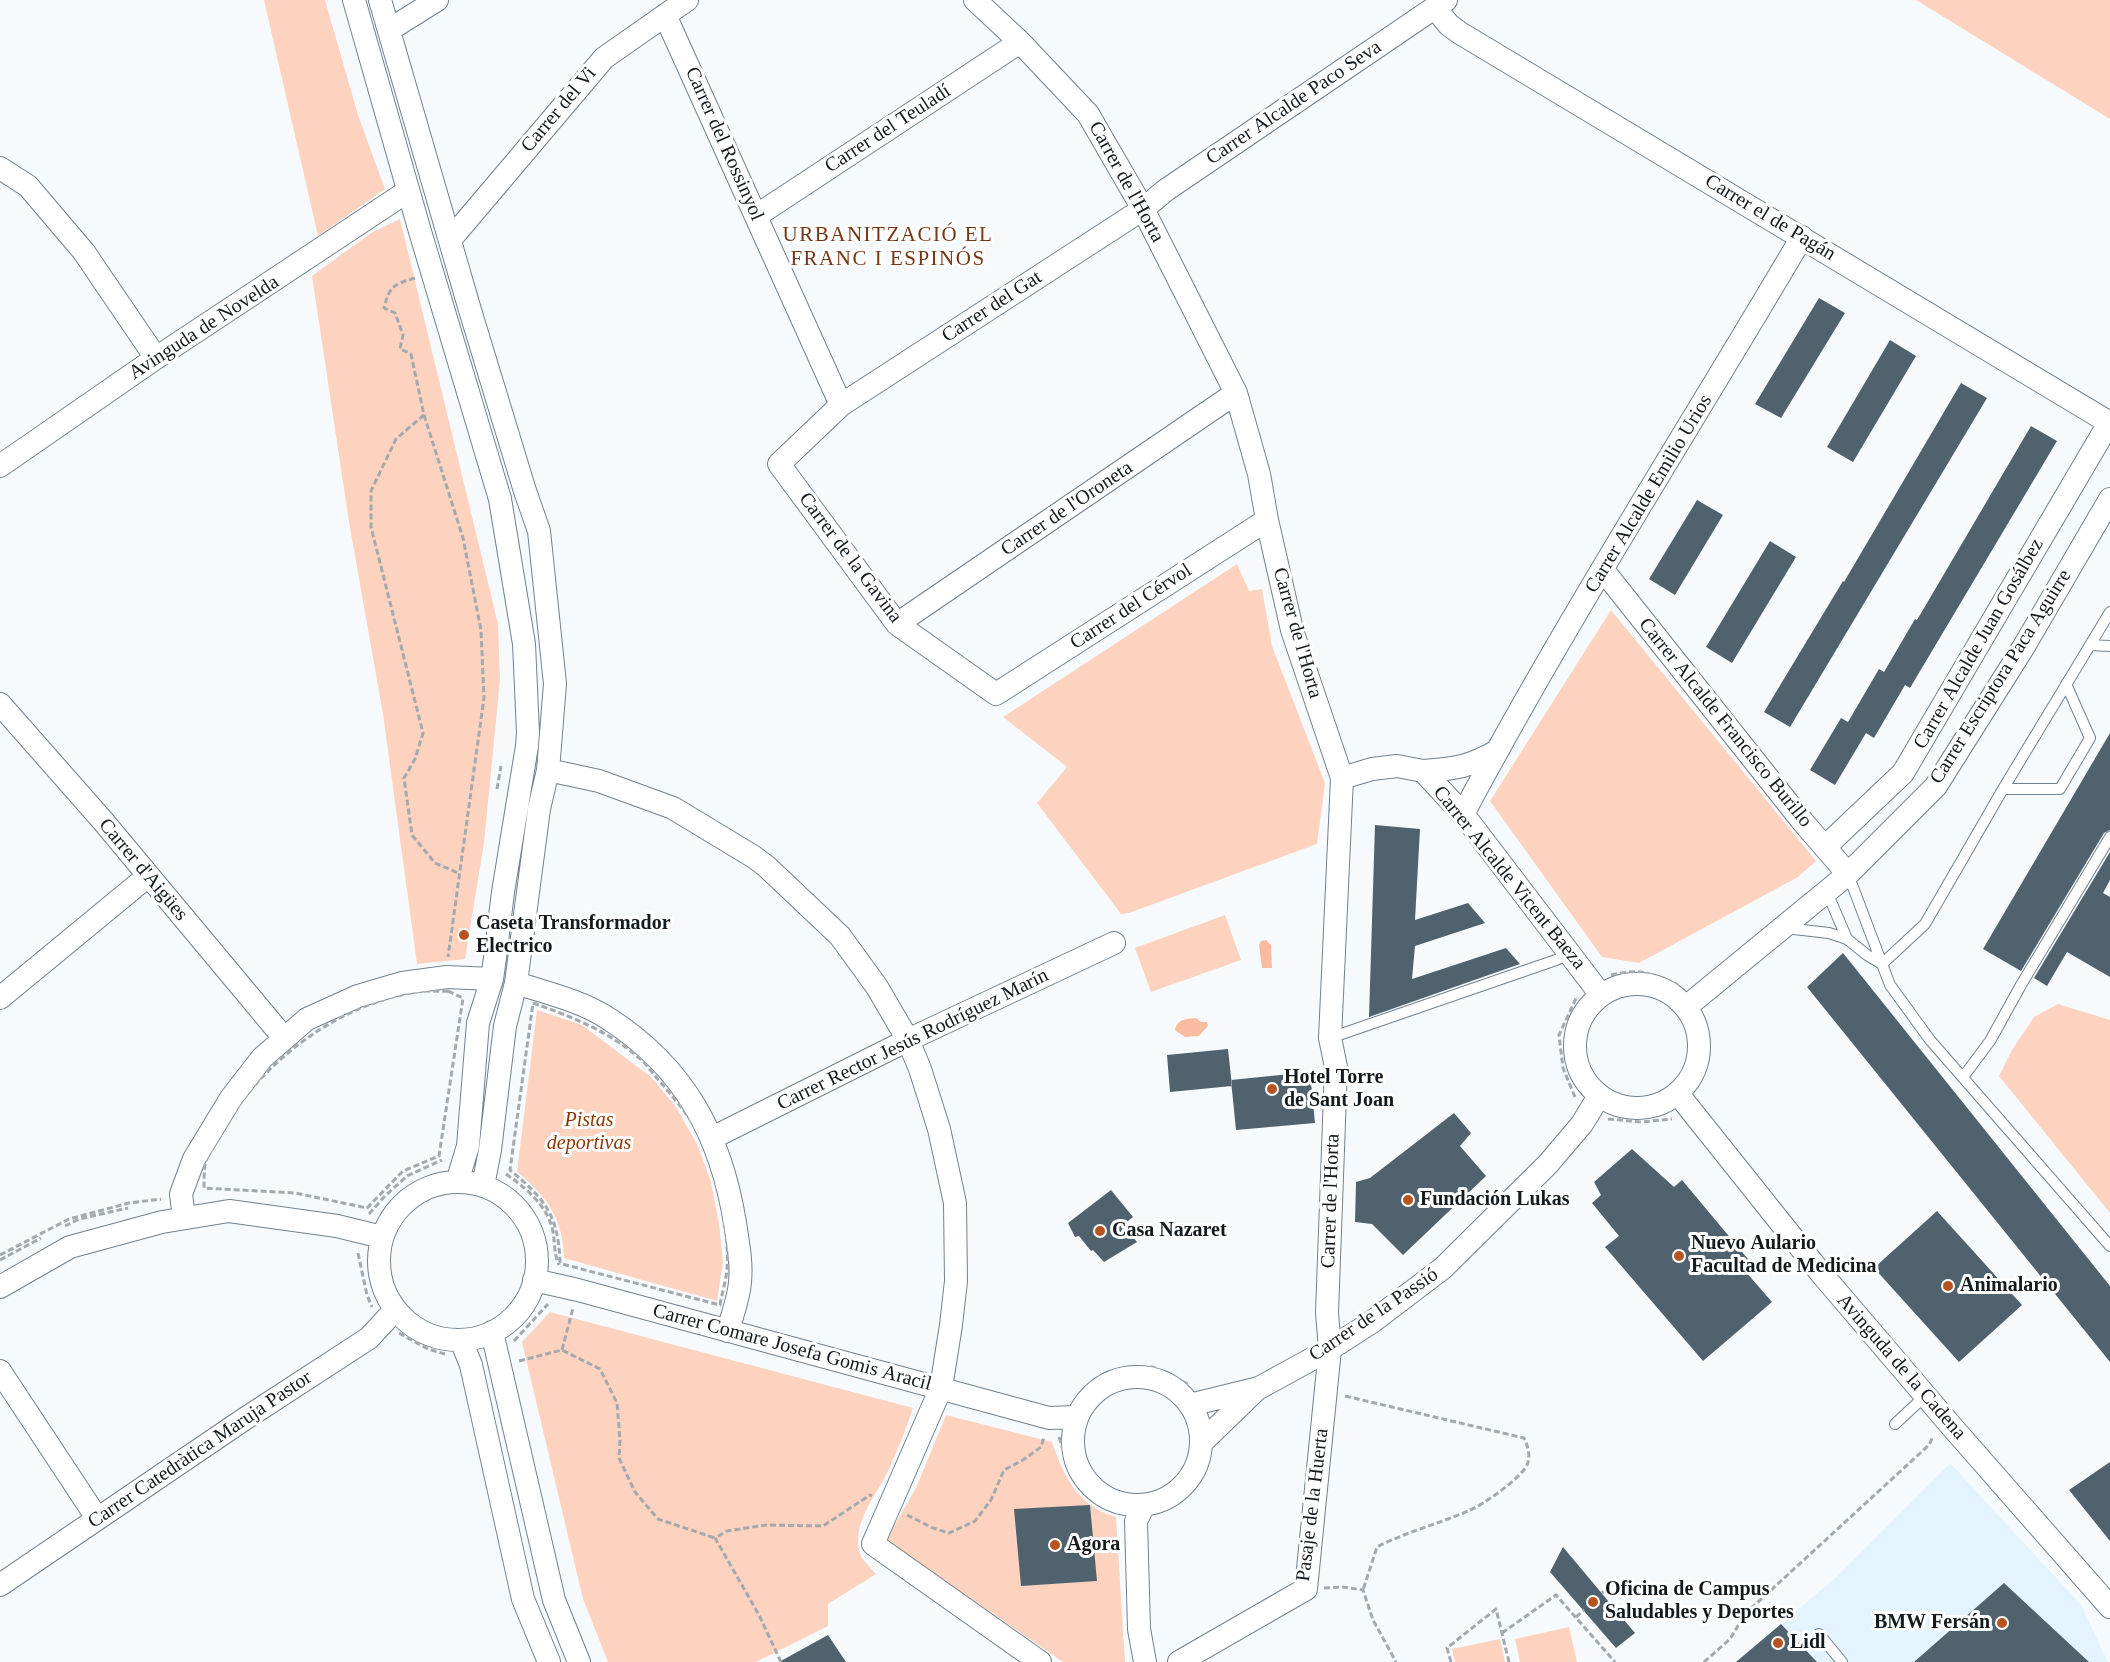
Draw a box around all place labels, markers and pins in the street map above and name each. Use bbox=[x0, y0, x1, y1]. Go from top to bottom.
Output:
place label: Caseta Transformador Electrico bbox=[476, 912, 671, 959]
marker: Caseta Transformador Electrico bbox=[457, 928, 471, 942]
place label: Hotel Torre de Sant Joan bbox=[1284, 1066, 1394, 1113]
marker: Hotel Torre de Sant Joan bbox=[1265, 1082, 1279, 1096]
place label: Fundación Lukas bbox=[1420, 1188, 1570, 1212]
marker: Fundación Lukas bbox=[1401, 1193, 1415, 1207]
place label: Casa Nazaret bbox=[1112, 1219, 1227, 1243]
marker: Casa Nazaret bbox=[1093, 1224, 1107, 1238]
place label: Nuevo Aulario Facultad de Medicina bbox=[1691, 1232, 1877, 1279]
marker: Nuevo Aulario Facultad de Medicina bbox=[1672, 1249, 1686, 1263]
place label: Animalario bbox=[1960, 1274, 2058, 1298]
marker: Animalario bbox=[1941, 1279, 1955, 1293]
place label: Agora bbox=[1067, 1533, 1120, 1557]
marker: Agora bbox=[1048, 1538, 1062, 1552]
place label: Oficina de Campus Saludables y Deportes bbox=[1605, 1578, 1794, 1625]
marker: Oficina de Campus Saludables y Deportes bbox=[1586, 1595, 1600, 1609]
place label: BMW Fersán bbox=[1874, 1611, 1990, 1635]
marker: BMW Fersán bbox=[1995, 1616, 2009, 1630]
place label: Lidl bbox=[1790, 1631, 1826, 1655]
marker: Lidl bbox=[1771, 1636, 1785, 1650]

